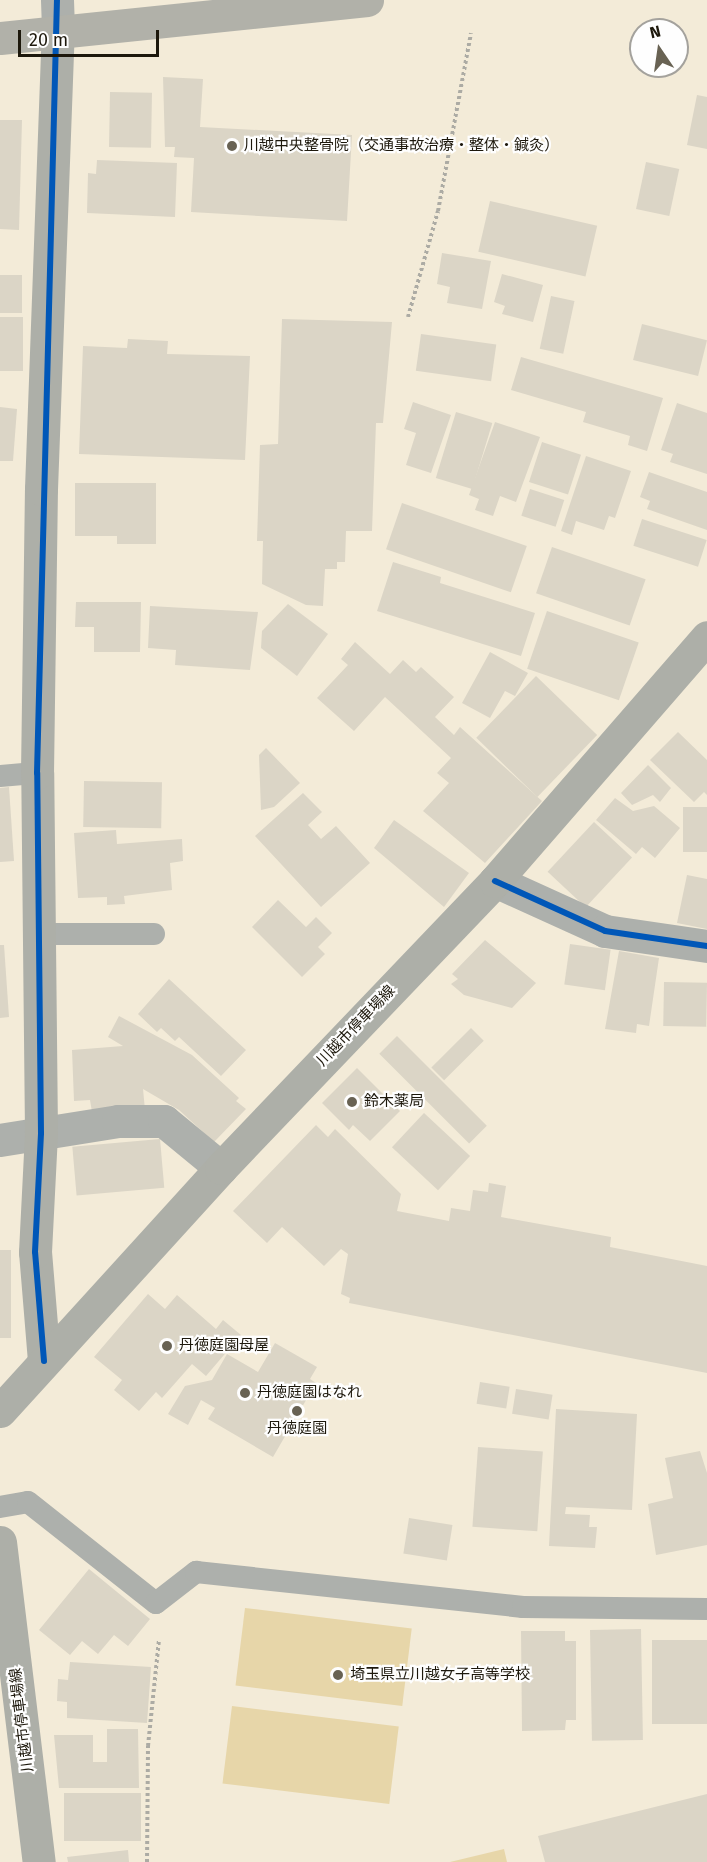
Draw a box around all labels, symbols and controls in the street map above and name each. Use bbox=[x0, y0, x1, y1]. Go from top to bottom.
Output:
scale bar bbox=[21, 18, 162, 56]
north arrow bbox=[629, 18, 689, 78]
text: N bbox=[648, 21, 663, 42]
text: 20 m bbox=[29, 29, 68, 51]
place label: 川越中央整骨院（交通事故治療・整体・鍼灸） bbox=[244, 137, 559, 155]
marker: 川越中央整骨院（交通事故治療・整体・鍼灸） bbox=[225, 139, 239, 153]
street label: 川越市停車場線 bbox=[313, 982, 399, 1070]
place label: 鈴木薬局 bbox=[364, 1093, 424, 1111]
marker: 鈴木薬局 bbox=[345, 1095, 359, 1109]
place label: 丹徳庭園母屋 bbox=[179, 1337, 269, 1355]
marker: 丹徳庭園母屋 bbox=[160, 1339, 174, 1353]
place label: 丹徳庭園はなれ bbox=[257, 1384, 362, 1402]
marker: 丹徳庭園はなれ bbox=[238, 1386, 252, 1400]
marker: 丹徳庭園 bbox=[290, 1404, 304, 1418]
place label: 丹徳庭園 bbox=[267, 1420, 327, 1438]
place label: 埼玉県立川越女子高等学校 bbox=[350, 1666, 530, 1684]
street label: 川越市停車場線 bbox=[7, 1667, 37, 1773]
marker: 埼玉県立川越女子高等学校 bbox=[331, 1668, 345, 1682]

